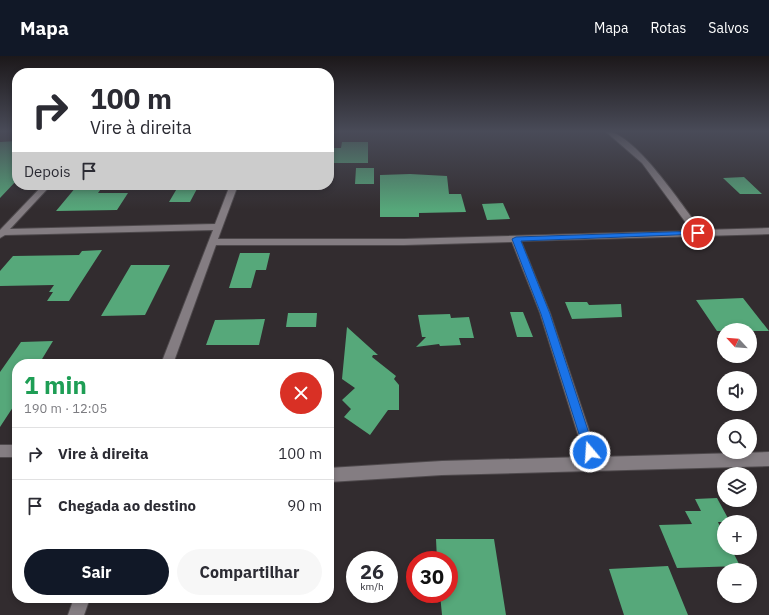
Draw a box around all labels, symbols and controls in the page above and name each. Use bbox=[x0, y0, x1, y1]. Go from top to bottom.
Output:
text: Mapa bbox=[20, 16, 69, 40]
text: Mapa bbox=[594, 19, 628, 37]
text: Rotas bbox=[650, 19, 686, 37]
text: Salvos bbox=[708, 19, 749, 37]
text: 100 m bbox=[90, 80, 172, 117]
icon: right bbox=[24, 84, 76, 136]
text: Vire à direita bbox=[90, 116, 192, 139]
icon: arrive bbox=[78, 160, 100, 182]
text: Depois bbox=[24, 162, 70, 181]
pin bbox=[681, 216, 715, 250]
icon: arrive bbox=[687, 222, 709, 244]
north arrow bbox=[717, 323, 757, 363]
map controls bbox=[717, 323, 757, 603]
text: 1 min bbox=[24, 369, 87, 401]
button: sound bbox=[717, 371, 757, 411]
button: close bbox=[280, 372, 322, 414]
text: 190 m · 12:05 bbox=[24, 400, 107, 417]
button: search bbox=[717, 419, 757, 459]
position arrow bbox=[569, 431, 611, 473]
icon: right bbox=[24, 443, 46, 465]
text: Vire à direita bbox=[58, 444, 148, 463]
text: 100 m bbox=[278, 444, 322, 463]
button: layers bbox=[717, 467, 757, 507]
icon: arrive bbox=[24, 495, 46, 517]
text: Chegada ao destino bbox=[58, 496, 196, 515]
text: 90 m bbox=[287, 496, 322, 515]
button: + bbox=[717, 515, 757, 555]
button: Sair bbox=[24, 549, 169, 595]
button: Compartilhar bbox=[177, 549, 322, 595]
speed limit sign: 30 bbox=[406, 551, 458, 603]
text: 26 bbox=[360, 558, 384, 585]
button: − bbox=[717, 563, 757, 603]
text: km/h bbox=[360, 580, 384, 593]

